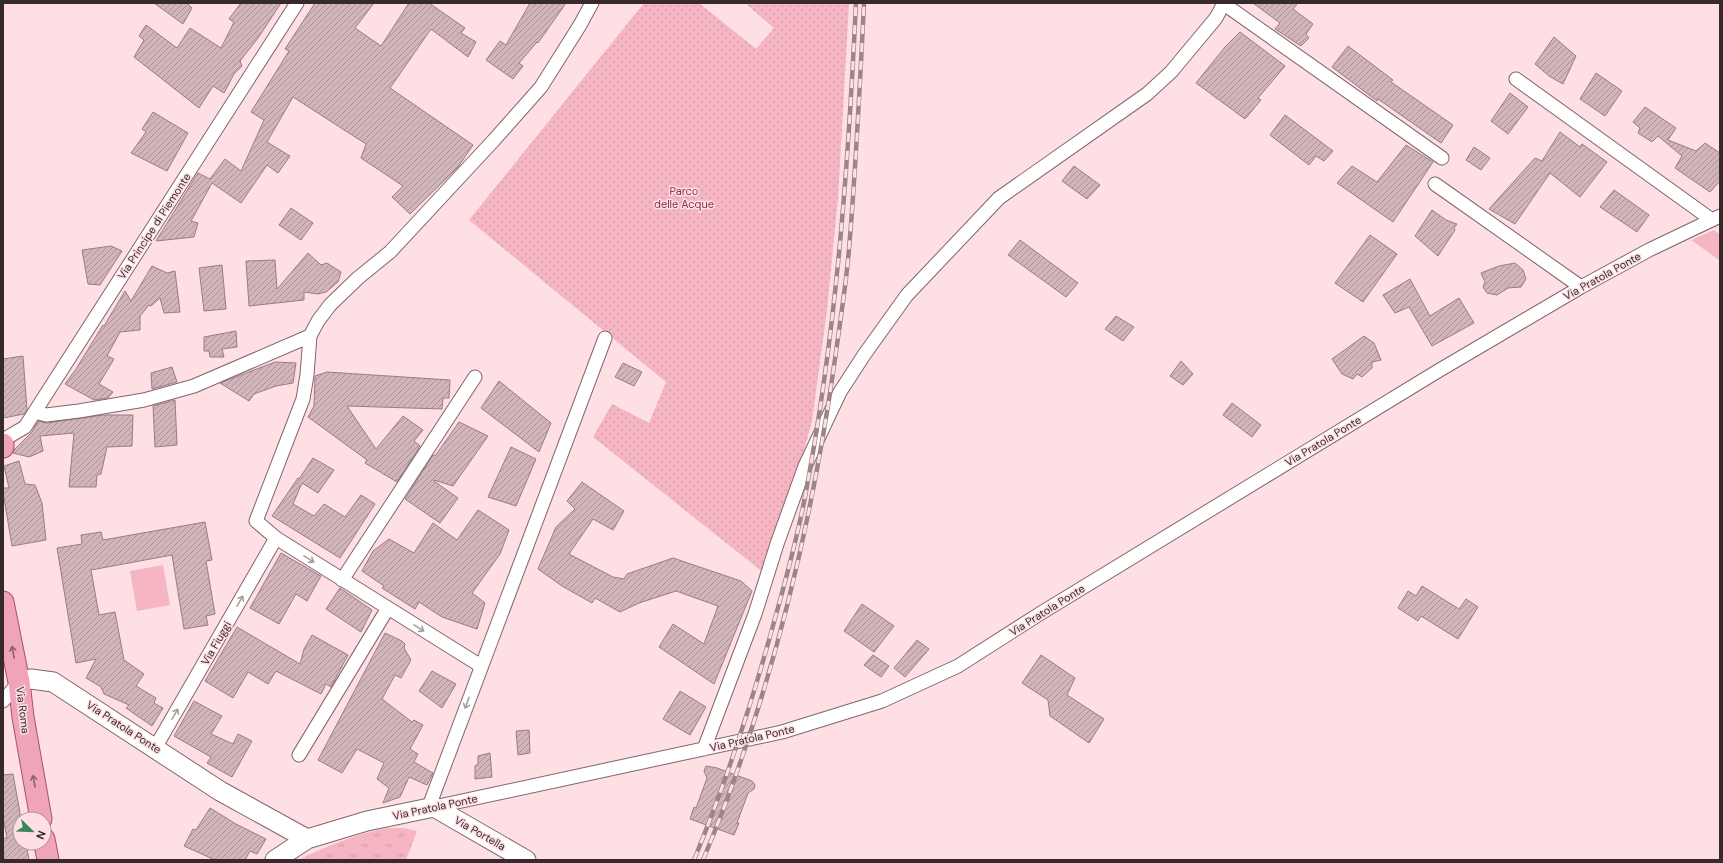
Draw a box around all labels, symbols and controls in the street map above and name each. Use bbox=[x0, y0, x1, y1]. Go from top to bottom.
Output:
street label: Via Principe di Piemonte bbox=[114, 170, 194, 282]
park label: Parco delle Acque bbox=[654, 184, 714, 211]
street label: Via Pratola Ponte bbox=[1561, 249, 1643, 303]
street label: Via Pratola Ponte bbox=[1282, 413, 1364, 469]
one-way arrow bbox=[303, 555, 315, 563]
street label: Via Pratola Ponte bbox=[1007, 581, 1087, 639]
one-way arrow bbox=[236, 595, 244, 607]
street label: Via Fiuggi bbox=[198, 618, 234, 668]
one-way arrow bbox=[413, 624, 425, 632]
one-way arrow bbox=[9, 646, 17, 659]
street label: Via Roma bbox=[13, 686, 33, 734]
one-way arrow bbox=[463, 697, 471, 709]
street label: Via Pratola Ponte bbox=[84, 698, 164, 756]
one-way arrow bbox=[171, 708, 179, 720]
street label: Via Pratola Ponte bbox=[708, 721, 796, 755]
one-way arrow bbox=[30, 774, 38, 787]
street label: Via Pratola Ponte bbox=[391, 791, 479, 823]
north arrow bbox=[12, 811, 52, 851]
street label: Via Portella bbox=[452, 813, 508, 853]
text: N bbox=[33, 828, 49, 841]

